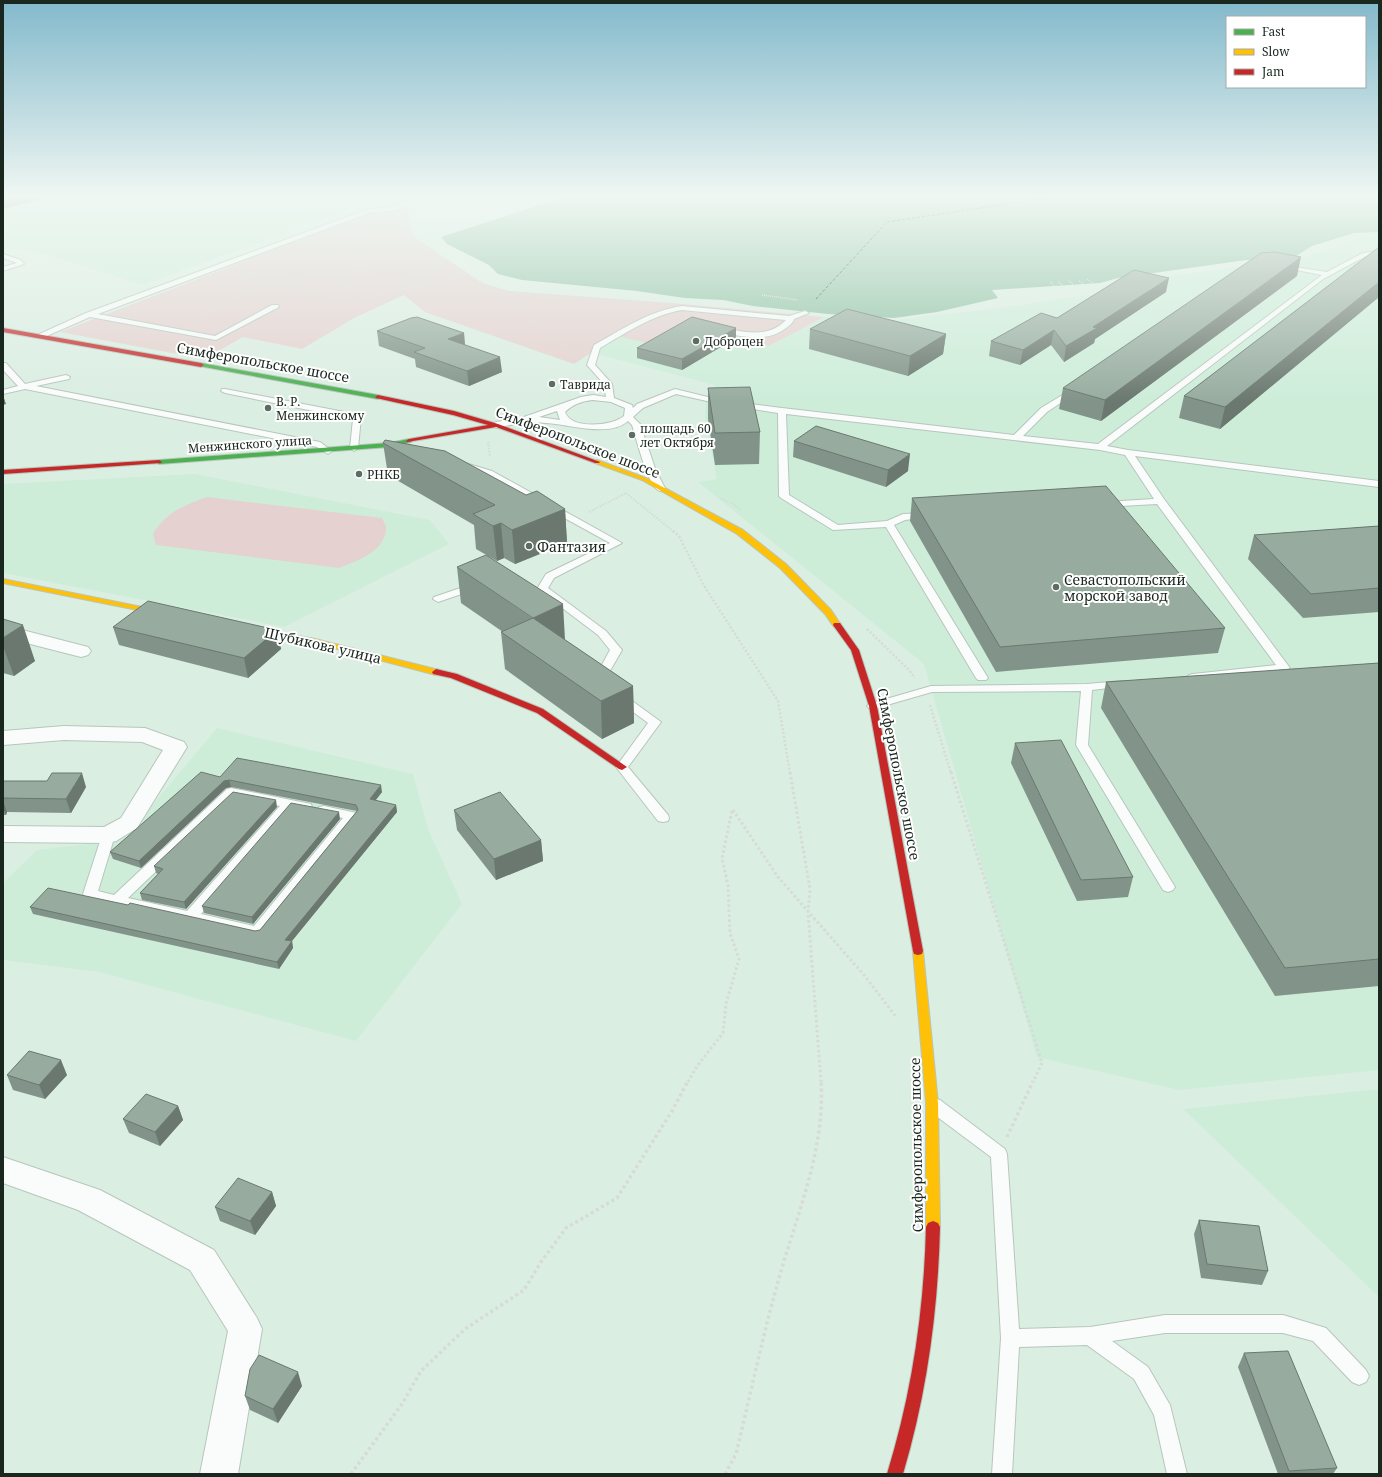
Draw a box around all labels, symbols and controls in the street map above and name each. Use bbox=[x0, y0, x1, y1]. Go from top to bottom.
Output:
legend bbox=[1226, 16, 1366, 88]
text: Fast bbox=[1262, 23, 1285, 40]
text: Slow bbox=[1262, 43, 1290, 60]
text: Jam bbox=[1261, 63, 1284, 80]
place label: Доброцен bbox=[704, 333, 764, 350]
marker: Доброцен bbox=[691, 336, 701, 346]
street label: Симферопольское шоссе bbox=[175, 337, 351, 387]
place label: Таврида bbox=[560, 376, 611, 393]
marker: Таврида bbox=[547, 379, 557, 389]
place label: В. Р. Менжинскому bbox=[276, 393, 365, 424]
street label: Симферопольское шоссе bbox=[493, 402, 663, 482]
marker: В. Р. Менжинскому bbox=[263, 403, 273, 413]
place label: площадь 60 лет Октября bbox=[640, 420, 714, 451]
marker: площадь 60 лет Октября bbox=[627, 430, 637, 440]
street label: Менжинского улица bbox=[187, 431, 313, 457]
place label: РНКБ bbox=[367, 466, 400, 483]
marker: РНКБ bbox=[354, 469, 364, 479]
place label: Фантазия bbox=[537, 537, 606, 556]
marker: Фантазия bbox=[524, 541, 534, 551]
place label: Севастопольский морской завод bbox=[1064, 570, 1186, 605]
marker: Севастопольский морской завод bbox=[1051, 582, 1061, 592]
street label: Шубикова улица bbox=[263, 622, 383, 668]
street label: Симферопольское шоссе bbox=[873, 686, 925, 862]
street label: Симферопольское шоссе bbox=[905, 1058, 927, 1232]

